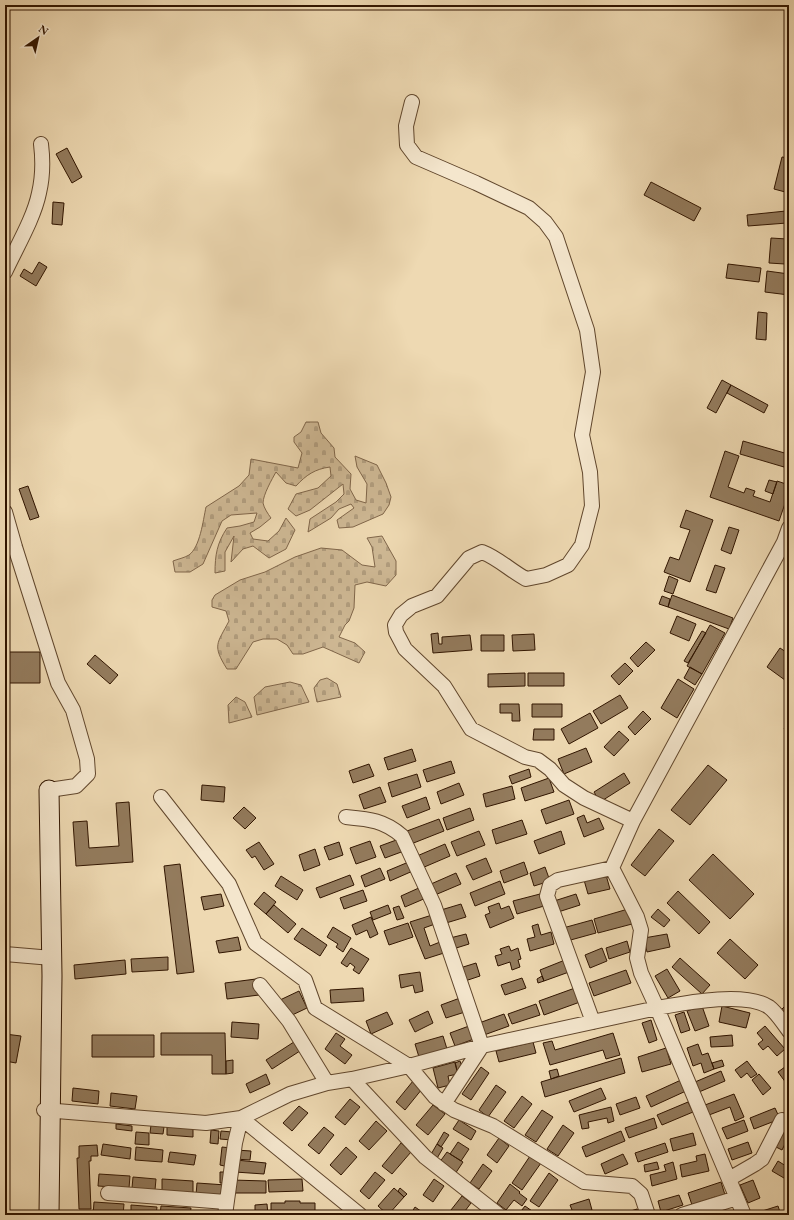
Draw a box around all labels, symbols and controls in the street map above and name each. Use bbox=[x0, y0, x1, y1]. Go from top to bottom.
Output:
north arrow bbox=[18, 18, 58, 58]
text: N bbox=[36, 21, 51, 38]

